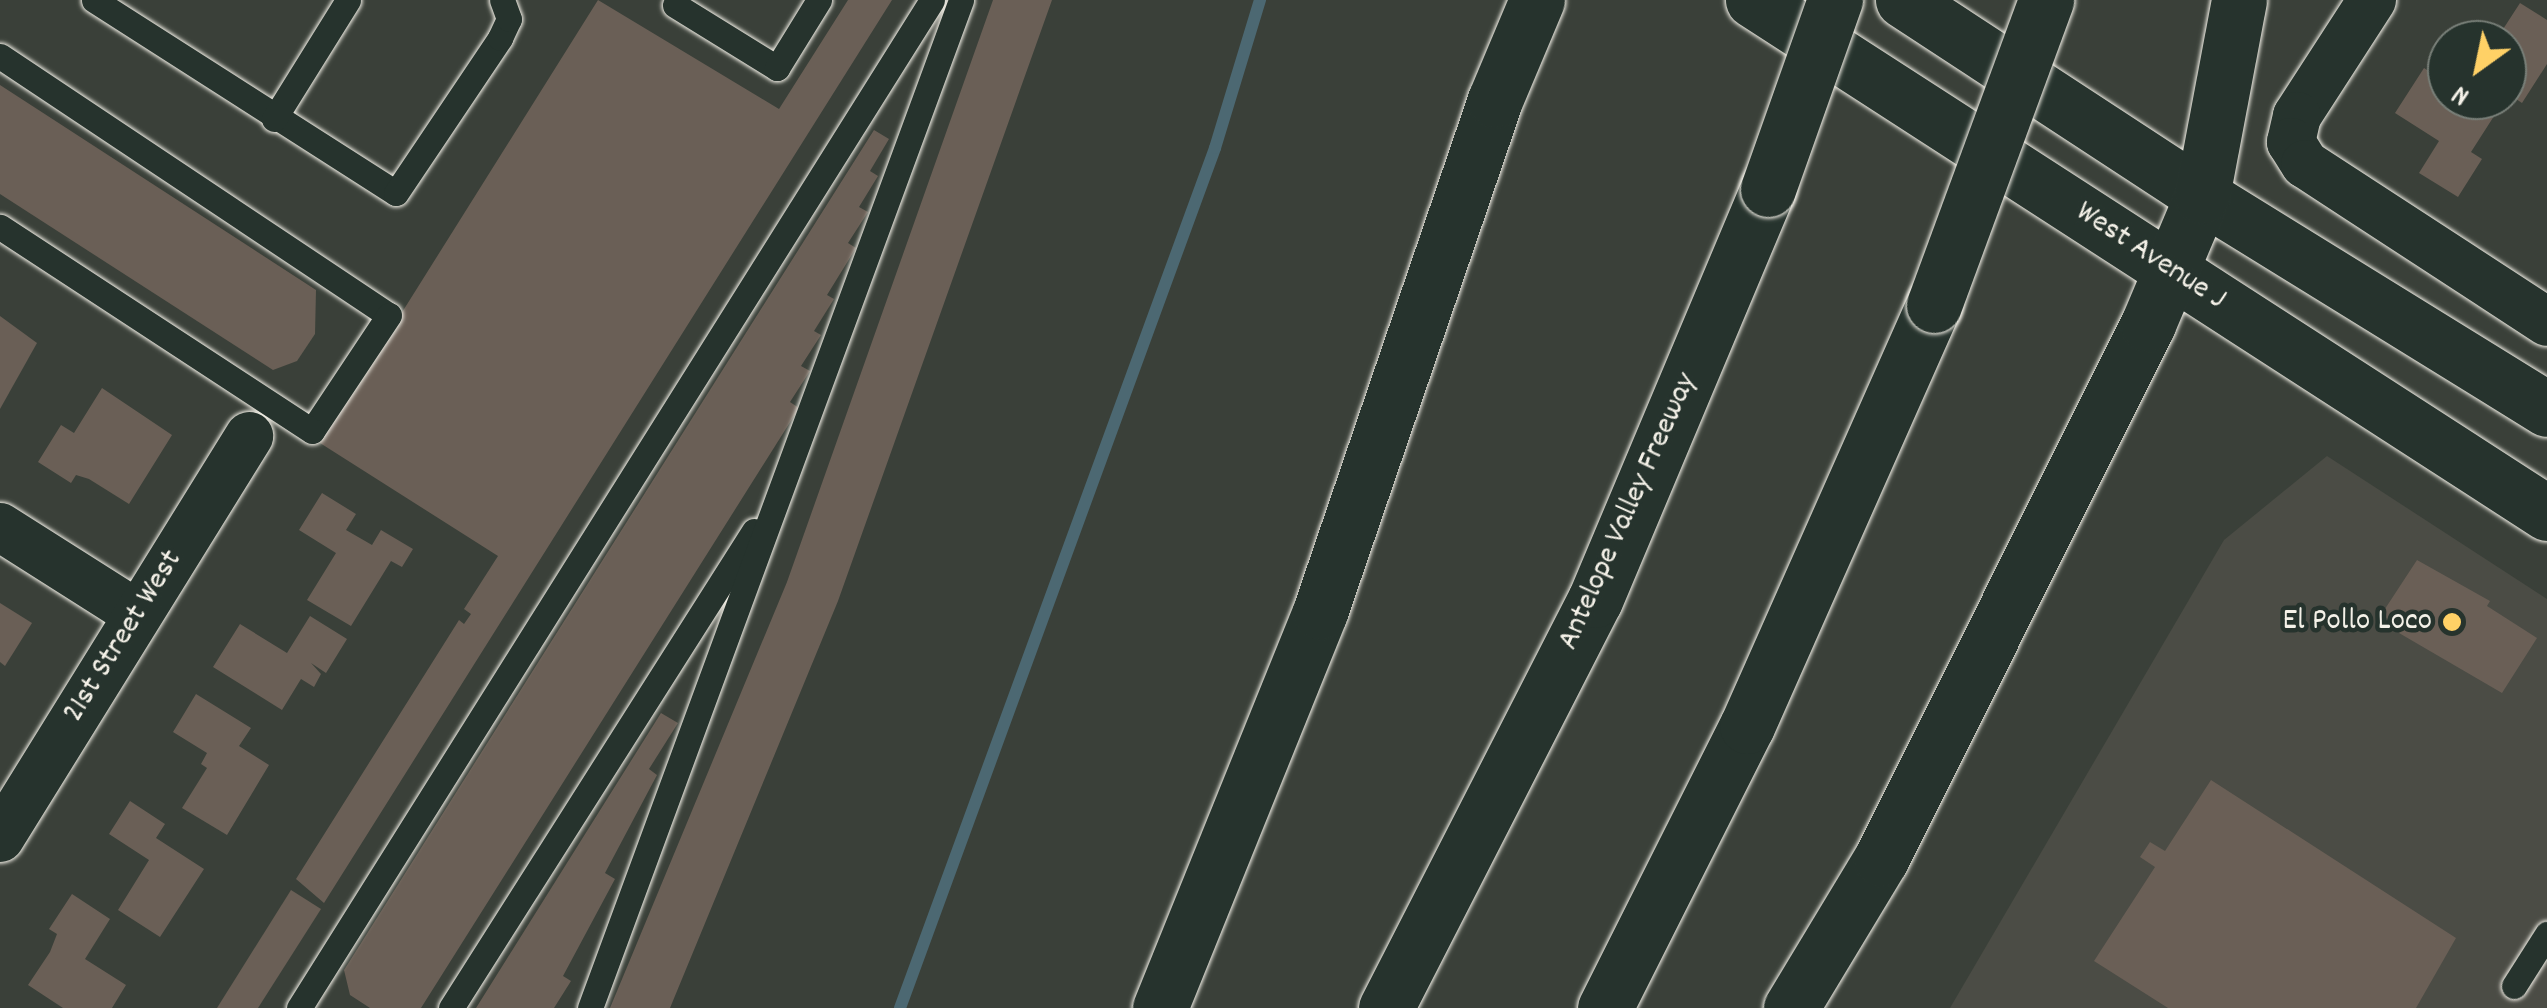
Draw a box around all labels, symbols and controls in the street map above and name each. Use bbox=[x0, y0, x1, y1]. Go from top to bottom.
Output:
north arrow bbox=[2427, 20, 2527, 120]
text: N bbox=[2445, 73, 2478, 114]
street label: West Avenue J bbox=[2068, 194, 2232, 320]
street label: Antelope Valley Freeway bbox=[1551, 368, 1707, 656]
street label: 21st Street West bbox=[56, 544, 192, 730]
place label: El Pollo Loco bbox=[2283, 603, 2432, 641]
marker: El Pollo Loco bbox=[2441, 611, 2463, 633]

